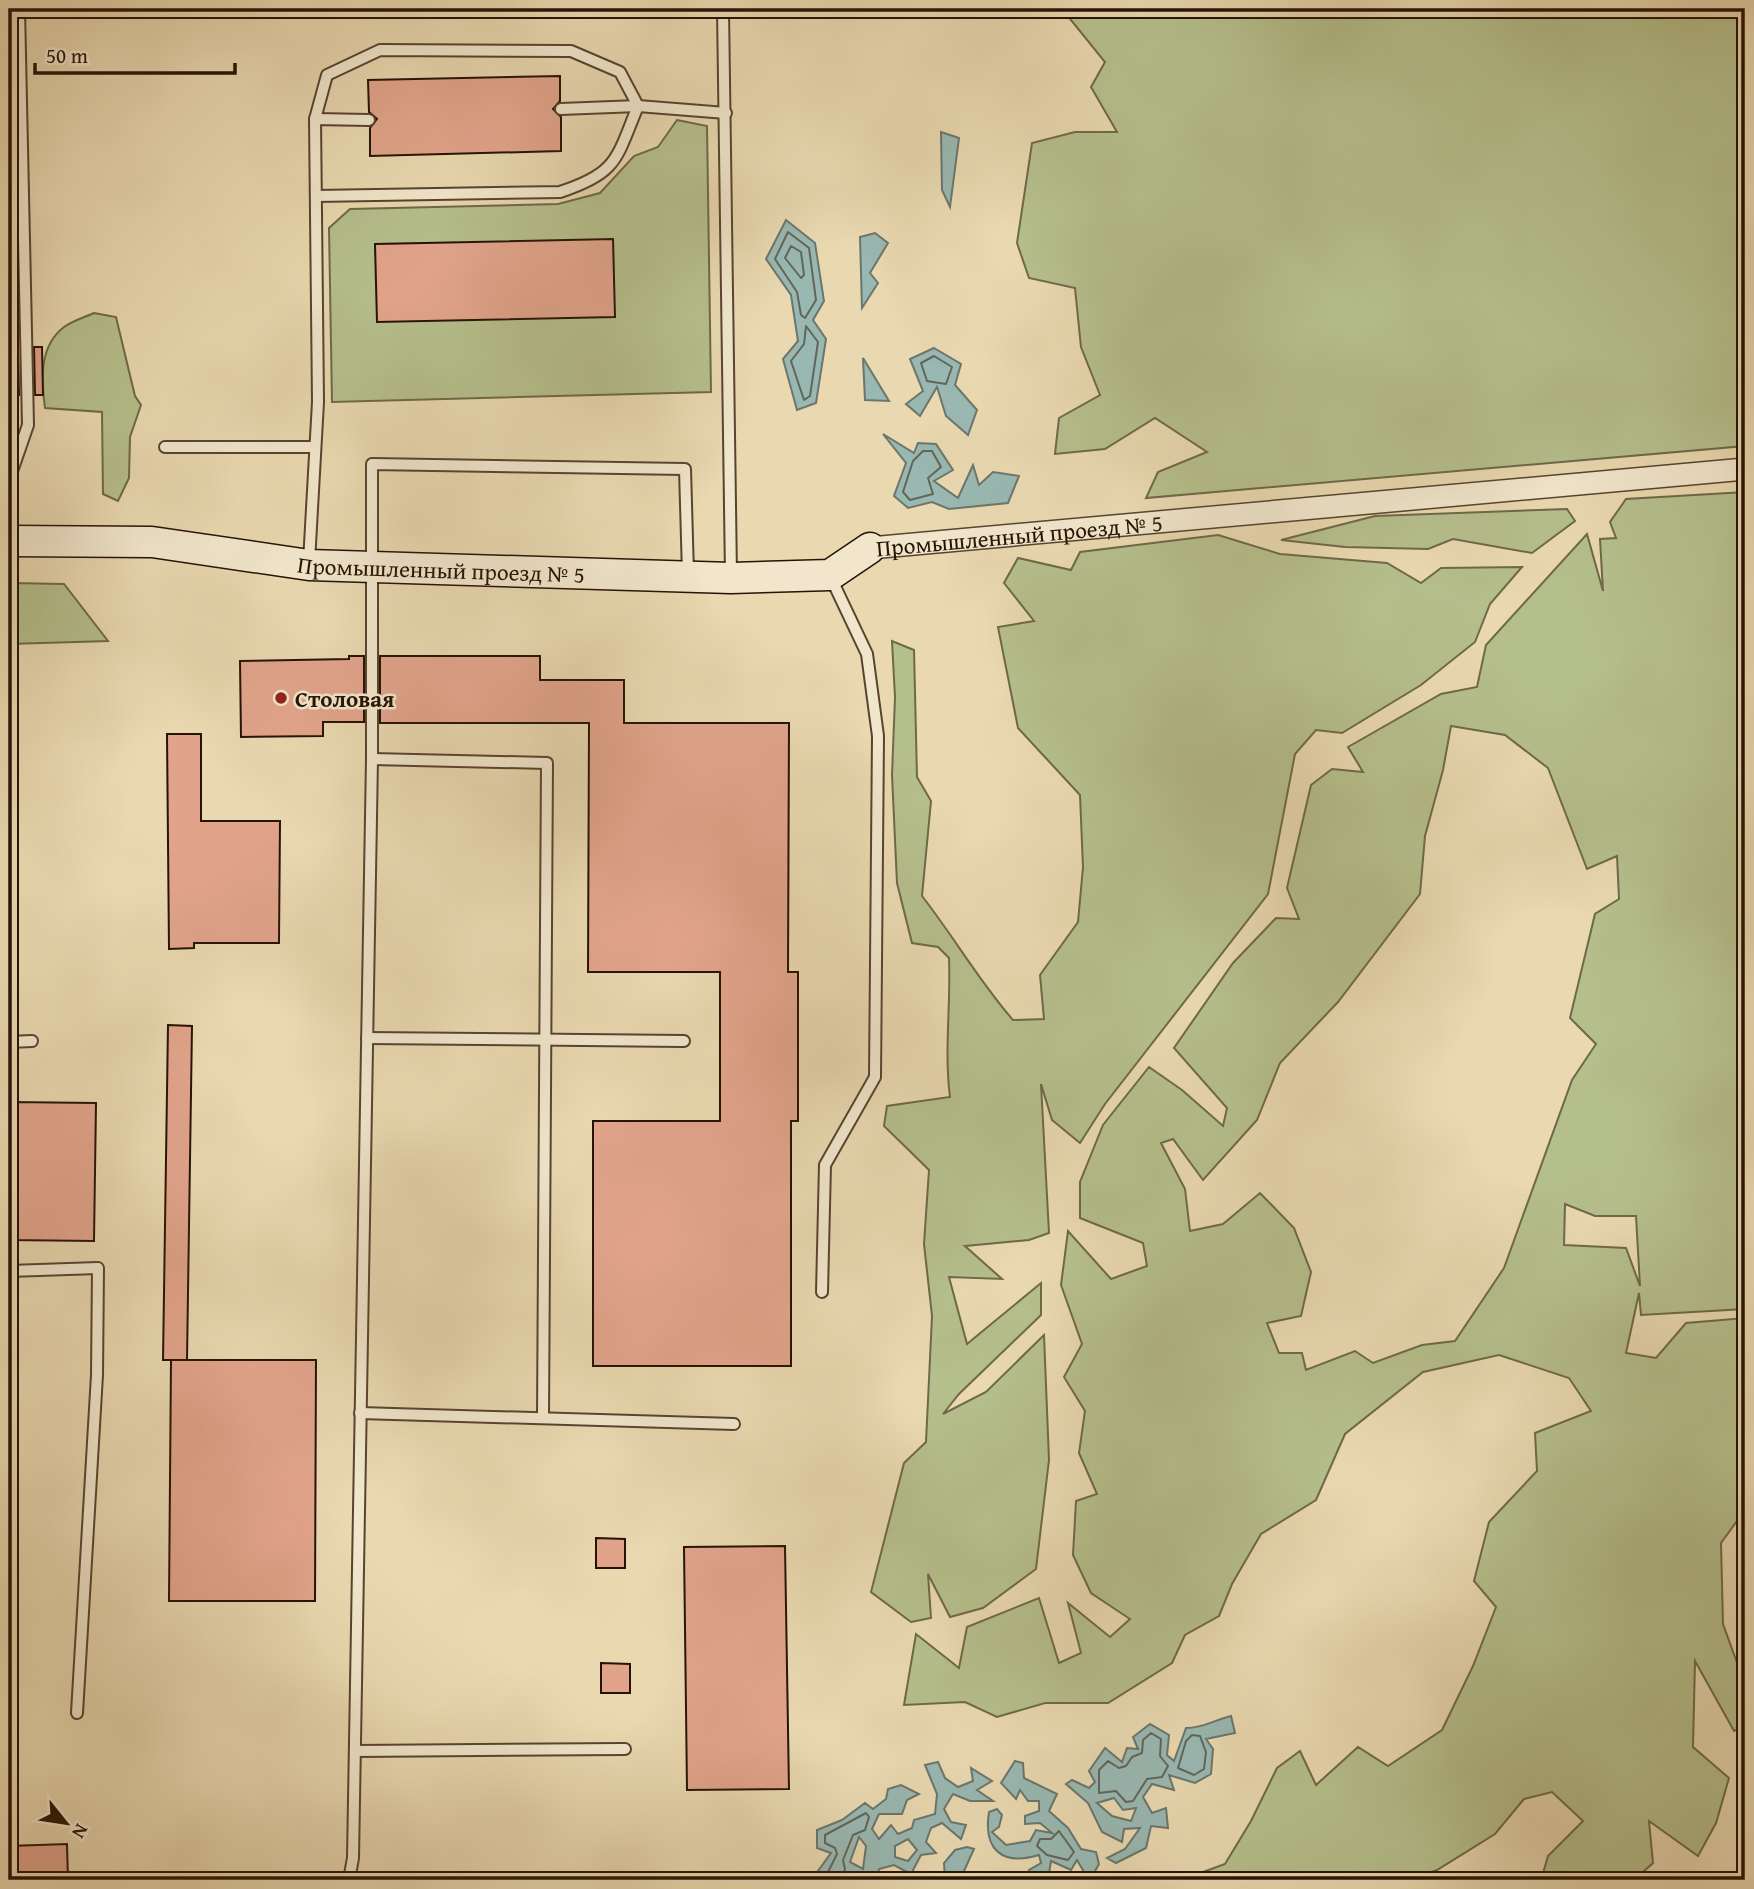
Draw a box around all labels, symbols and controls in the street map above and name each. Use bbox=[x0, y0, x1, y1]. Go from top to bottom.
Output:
scale bar bbox=[35, 32, 234, 76]
text: 50 m bbox=[46, 40, 88, 71]
street label: Промышленный проезд № 5 bbox=[875, 505, 1164, 564]
street label: Промышленный проезд № 5 bbox=[295, 547, 585, 590]
place label: Столовая bbox=[295, 682, 394, 715]
marker: Столовая bbox=[273, 690, 289, 706]
north arrow bbox=[32, 1787, 102, 1857]
text: N bbox=[65, 1819, 96, 1844]

